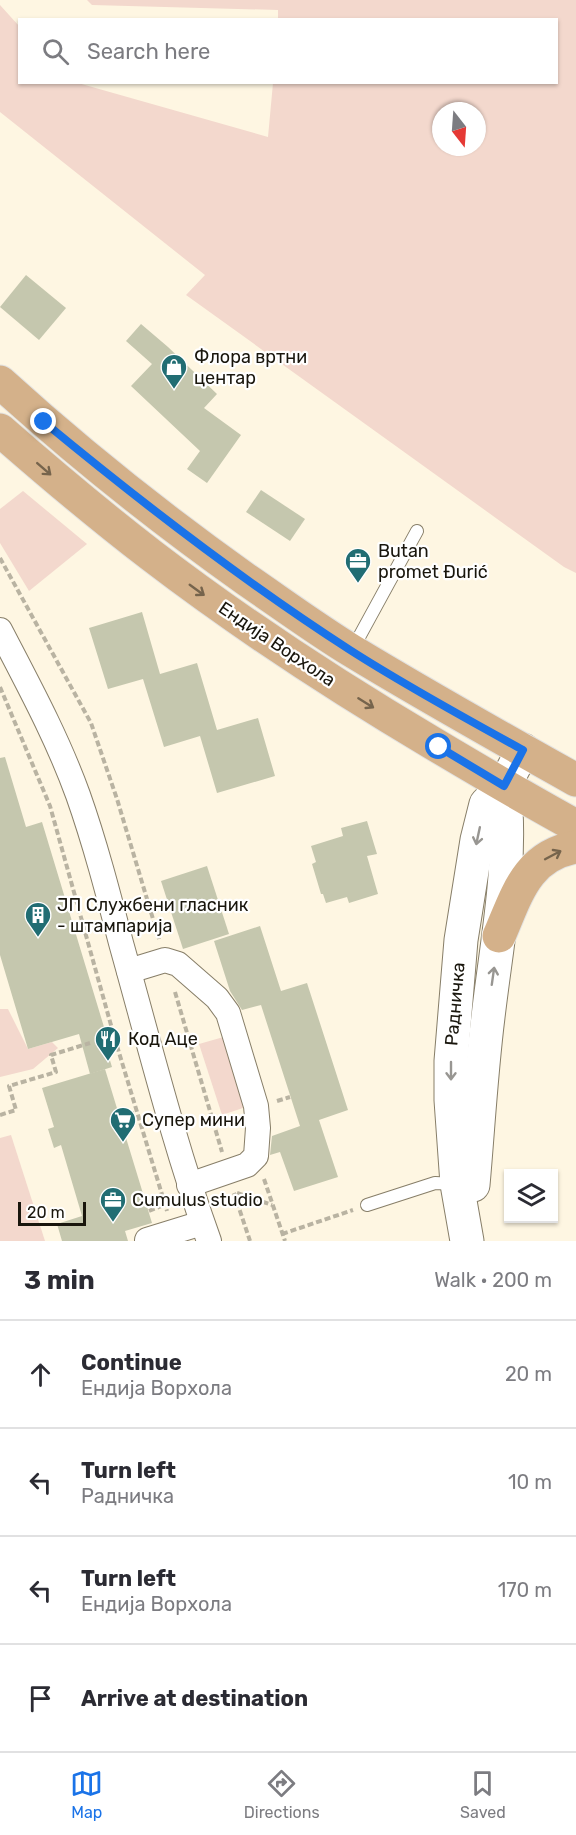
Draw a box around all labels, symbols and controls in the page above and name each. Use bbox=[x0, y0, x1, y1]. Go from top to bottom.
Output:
search box bbox=[18, 18, 558, 84]
icon: search bbox=[39, 35, 72, 68]
text: Search here bbox=[87, 38, 210, 65]
north arrow bbox=[432, 102, 486, 156]
place label: Флора вртни центар bbox=[194, 346, 307, 389]
shop icon: Флора вртни центар bbox=[159, 352, 189, 390]
route end bbox=[30, 408, 56, 434]
one-way arrow bbox=[36, 462, 51, 476]
place label: Butan promet Đurić bbox=[378, 540, 488, 583]
office icon: Butan promet Đurić bbox=[343, 546, 373, 584]
one-way arrow bbox=[189, 583, 205, 596]
street label: Ендија Ворхола bbox=[215, 597, 339, 691]
one-way arrow bbox=[357, 697, 374, 709]
route start bbox=[425, 733, 451, 759]
one-way arrow bbox=[472, 826, 483, 845]
one-way arrow bbox=[544, 848, 562, 860]
place label: ЈП Службени гласник - штампарија bbox=[57, 894, 249, 937]
building icon: ЈП Службени гласник - штампарија bbox=[23, 900, 53, 938]
street label: Радничка bbox=[440, 961, 470, 1047]
one-way arrow bbox=[488, 967, 499, 986]
restaurant icon: Код Аце bbox=[93, 1024, 123, 1062]
place label: Код Аце bbox=[128, 1028, 198, 1050]
one-way arrow bbox=[445, 1061, 457, 1081]
supermarket icon: Супер мини bbox=[108, 1105, 138, 1143]
place label: Супер мини bbox=[142, 1109, 245, 1131]
map controls bbox=[504, 1169, 558, 1223]
button: layers bbox=[504, 1169, 558, 1223]
office icon: Cumulus studio bbox=[98, 1185, 128, 1223]
place label: Cumulus studio bbox=[132, 1189, 263, 1211]
scale bar bbox=[18, 1199, 86, 1226]
text: 20 m bbox=[27, 1203, 65, 1222]
text: 3 min bbox=[24, 1265, 95, 1296]
text: Walk · 200 m bbox=[434, 1268, 552, 1292]
text: Continue bbox=[81, 1349, 182, 1376]
icon: ahead bbox=[24, 1358, 57, 1391]
text: 20 m bbox=[505, 1362, 552, 1386]
text: Ендија Ворхола bbox=[81, 1376, 232, 1400]
text: Turn left bbox=[81, 1457, 176, 1484]
icon: left bbox=[24, 1466, 57, 1499]
text: 10 m bbox=[508, 1470, 552, 1494]
text: Радничка bbox=[81, 1484, 174, 1508]
text: Turn left bbox=[81, 1565, 176, 1592]
icon: left bbox=[24, 1574, 57, 1607]
text: 170 m bbox=[498, 1578, 552, 1602]
text: Ендија Ворхола bbox=[81, 1592, 232, 1616]
icon: arrive bbox=[24, 1682, 57, 1715]
text: Arrive at destination bbox=[81, 1685, 308, 1712]
tab: Map bbox=[70, 1767, 103, 1822]
tab: Directions bbox=[244, 1767, 320, 1822]
tab: Saved bbox=[460, 1767, 506, 1822]

